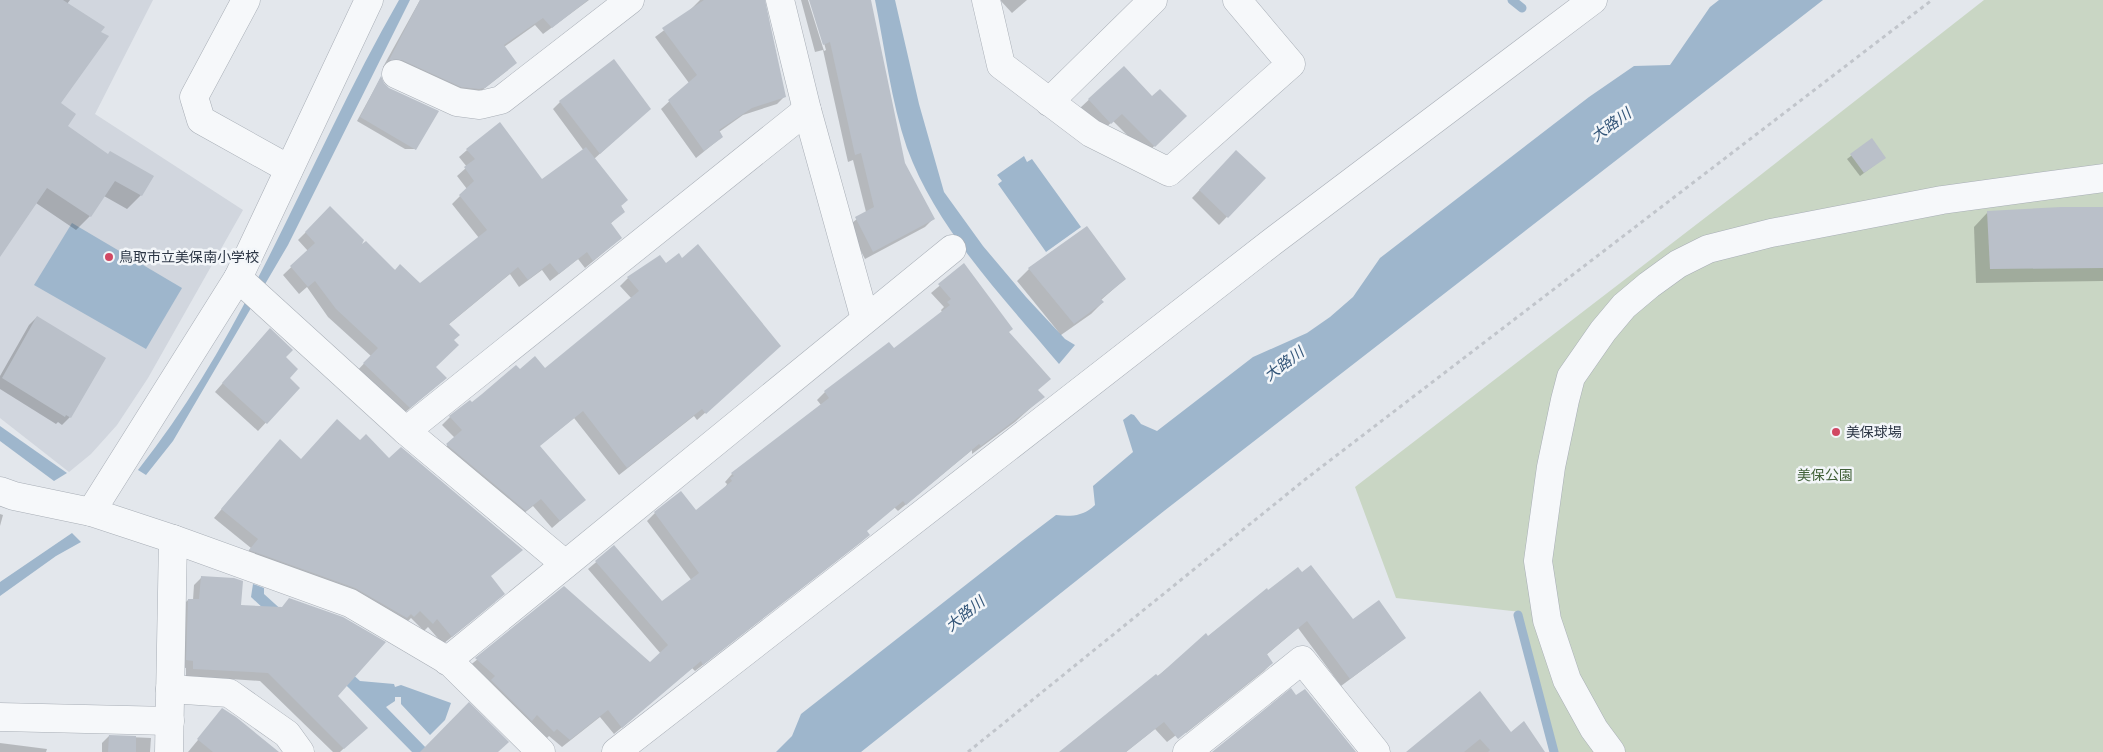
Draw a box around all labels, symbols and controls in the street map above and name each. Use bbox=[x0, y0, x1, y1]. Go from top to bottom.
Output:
water label: 大路川 bbox=[1587, 103, 1636, 145]
place label: 鳥取市立美保南小学校 bbox=[119, 248, 259, 265]
marker: 鳥取市立美保南小学校 bbox=[103, 251, 115, 263]
water label: 大路川 bbox=[1260, 341, 1308, 384]
place label: 美保球場 bbox=[1846, 423, 1902, 440]
marker: 美保球場 bbox=[1830, 426, 1842, 438]
park label: 美保公園 bbox=[1797, 466, 1853, 483]
water label: 大路川 bbox=[941, 591, 989, 634]

